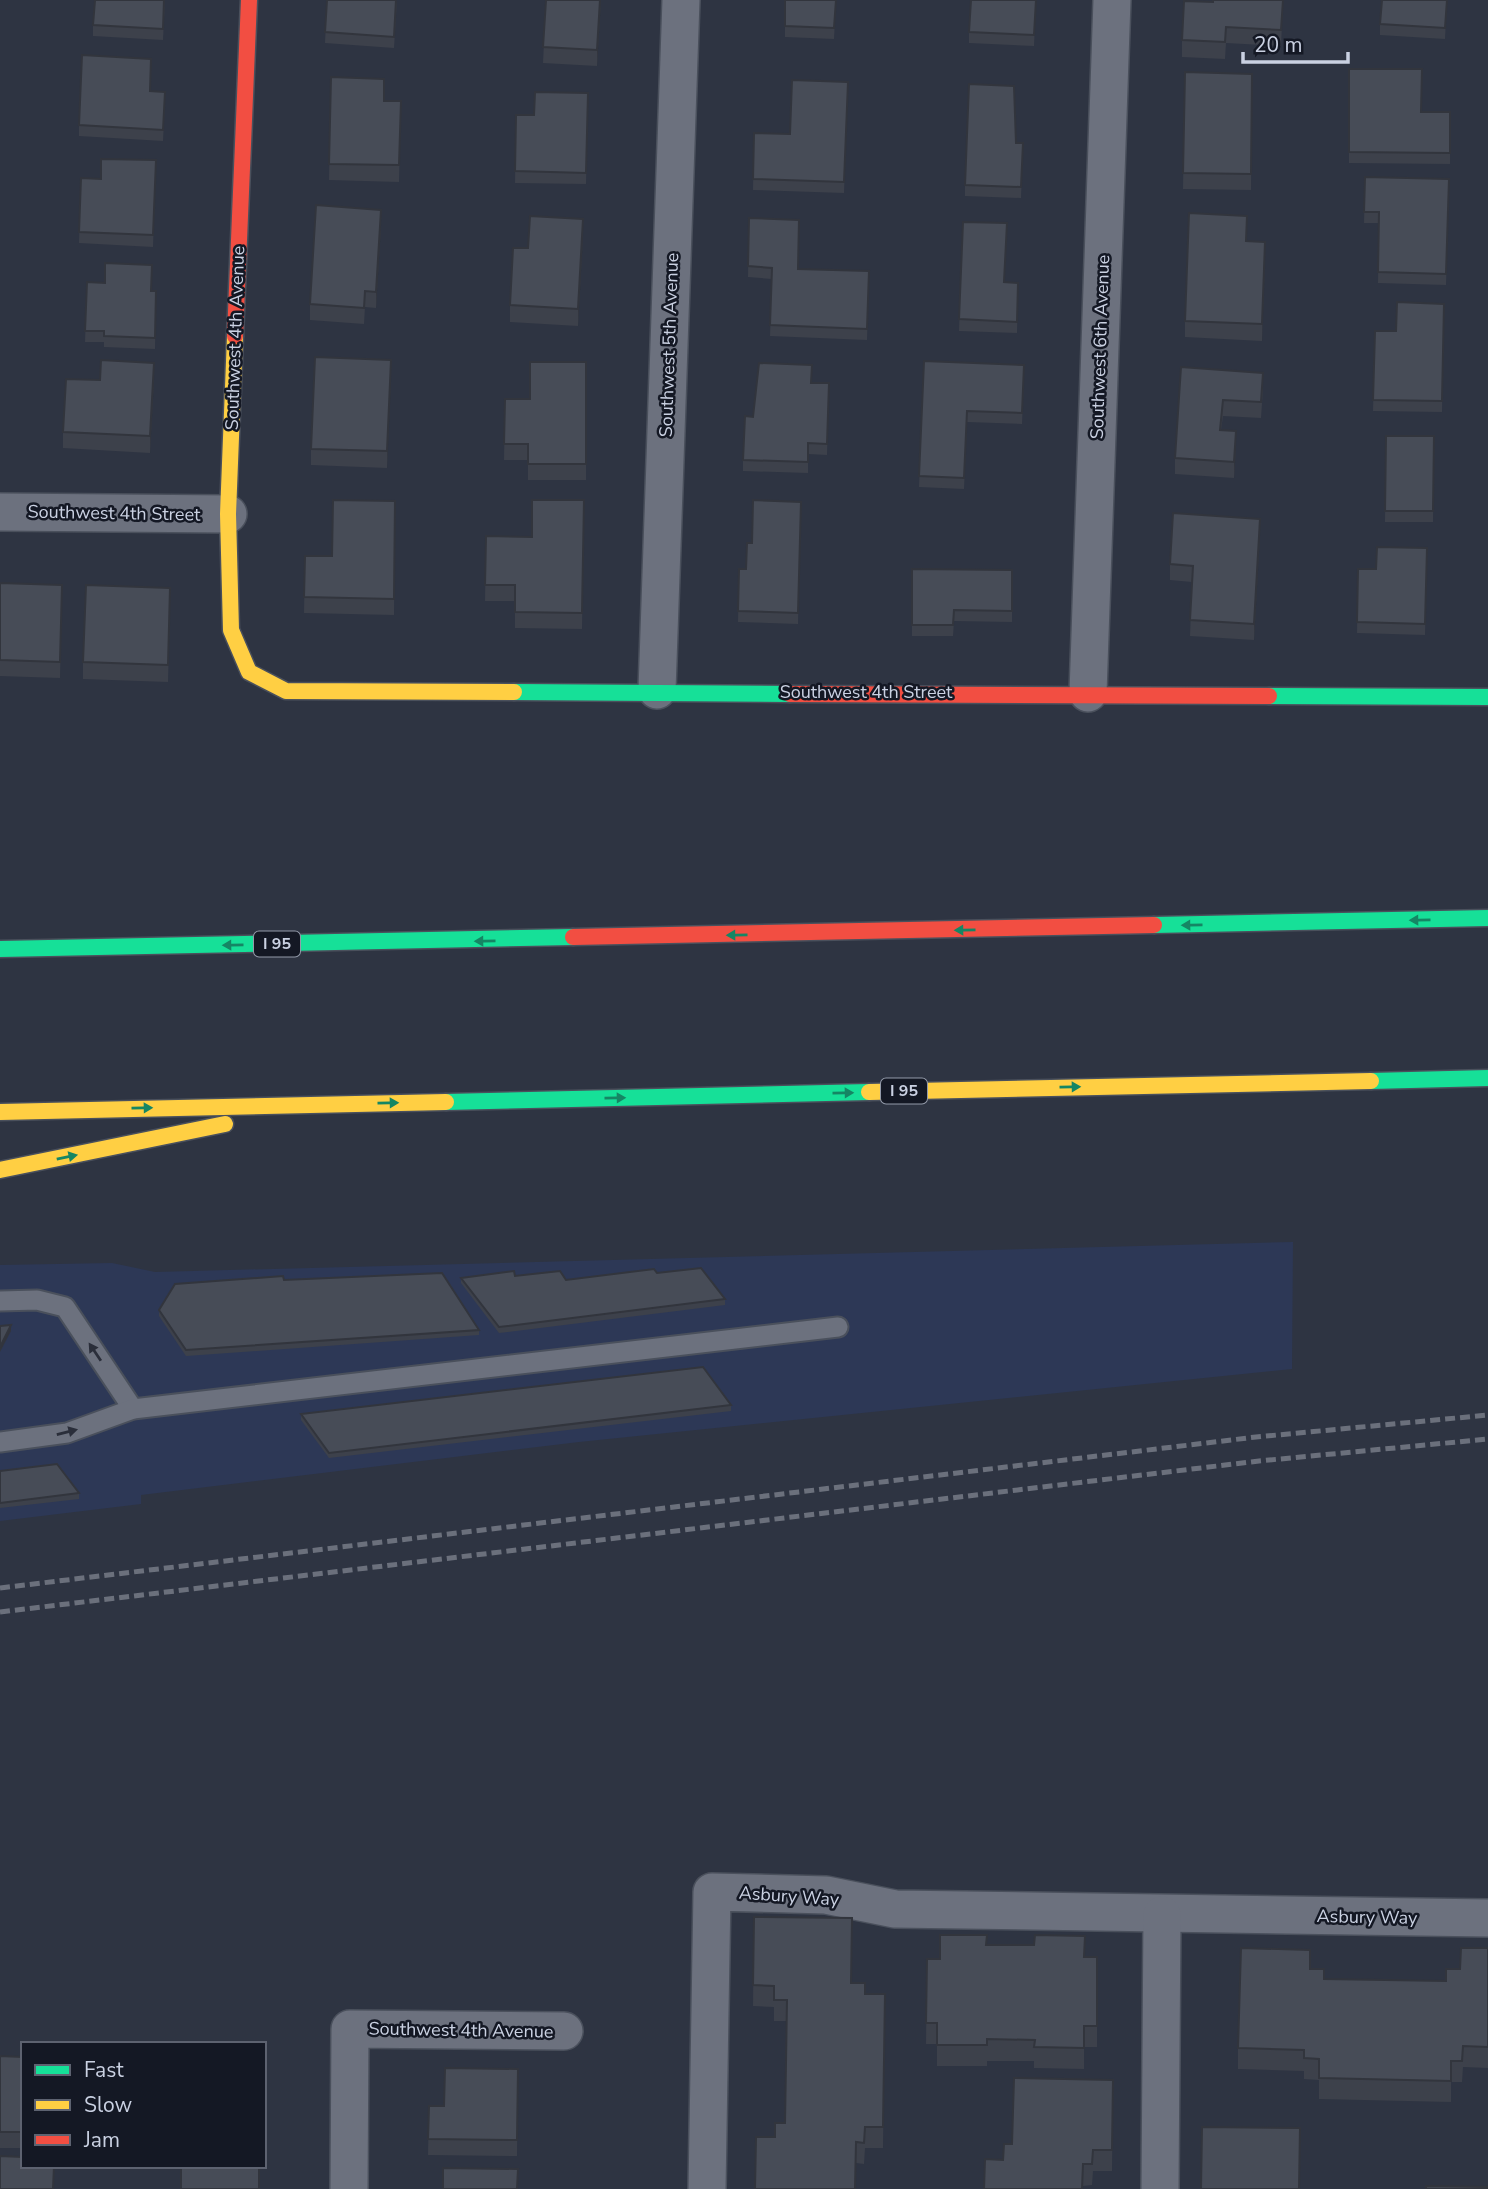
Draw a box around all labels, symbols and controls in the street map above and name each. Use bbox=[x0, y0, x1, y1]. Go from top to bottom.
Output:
scale bar bbox=[1243, 21, 1348, 65]
text: 20 m bbox=[1254, 31, 1303, 59]
street label: Southwest 4th Avenue bbox=[220, 245, 250, 431]
street label: Southwest 5th Avenue bbox=[654, 252, 684, 438]
street label: Southwest 6th Avenue bbox=[1085, 254, 1115, 440]
street label: Southwest 4th Street bbox=[27, 499, 201, 527]
street label: Southwest 4th Street bbox=[780, 680, 953, 704]
one-way arrow bbox=[1409, 914, 1431, 926]
one-way arrow bbox=[1181, 919, 1203, 931]
one-way arrow bbox=[954, 924, 976, 936]
one-way arrow bbox=[726, 929, 748, 941]
road number: I 95 bbox=[254, 932, 300, 956]
one-way arrow bbox=[474, 935, 496, 946]
one-way arrow bbox=[222, 939, 244, 951]
road number: I 95 bbox=[881, 1078, 927, 1104]
one-way arrow bbox=[1060, 1082, 1082, 1093]
one-way arrow bbox=[832, 1087, 854, 1098]
one-way arrow bbox=[605, 1092, 627, 1103]
one-way arrow bbox=[377, 1097, 399, 1109]
one-way arrow bbox=[131, 1103, 153, 1114]
one-way arrow bbox=[56, 1151, 78, 1162]
one-way arrow bbox=[88, 1343, 102, 1361]
one-way arrow bbox=[57, 1426, 79, 1437]
street label: Asbury Way bbox=[738, 1881, 841, 1912]
street label: Asbury Way bbox=[1316, 1904, 1418, 1930]
street label: Southwest 4th Avenue bbox=[368, 2016, 554, 2044]
legend bbox=[21, 2042, 266, 2168]
text: Fast bbox=[84, 2056, 124, 2084]
text: Slow bbox=[84, 2091, 133, 2119]
text: Jam bbox=[83, 2126, 120, 2154]

